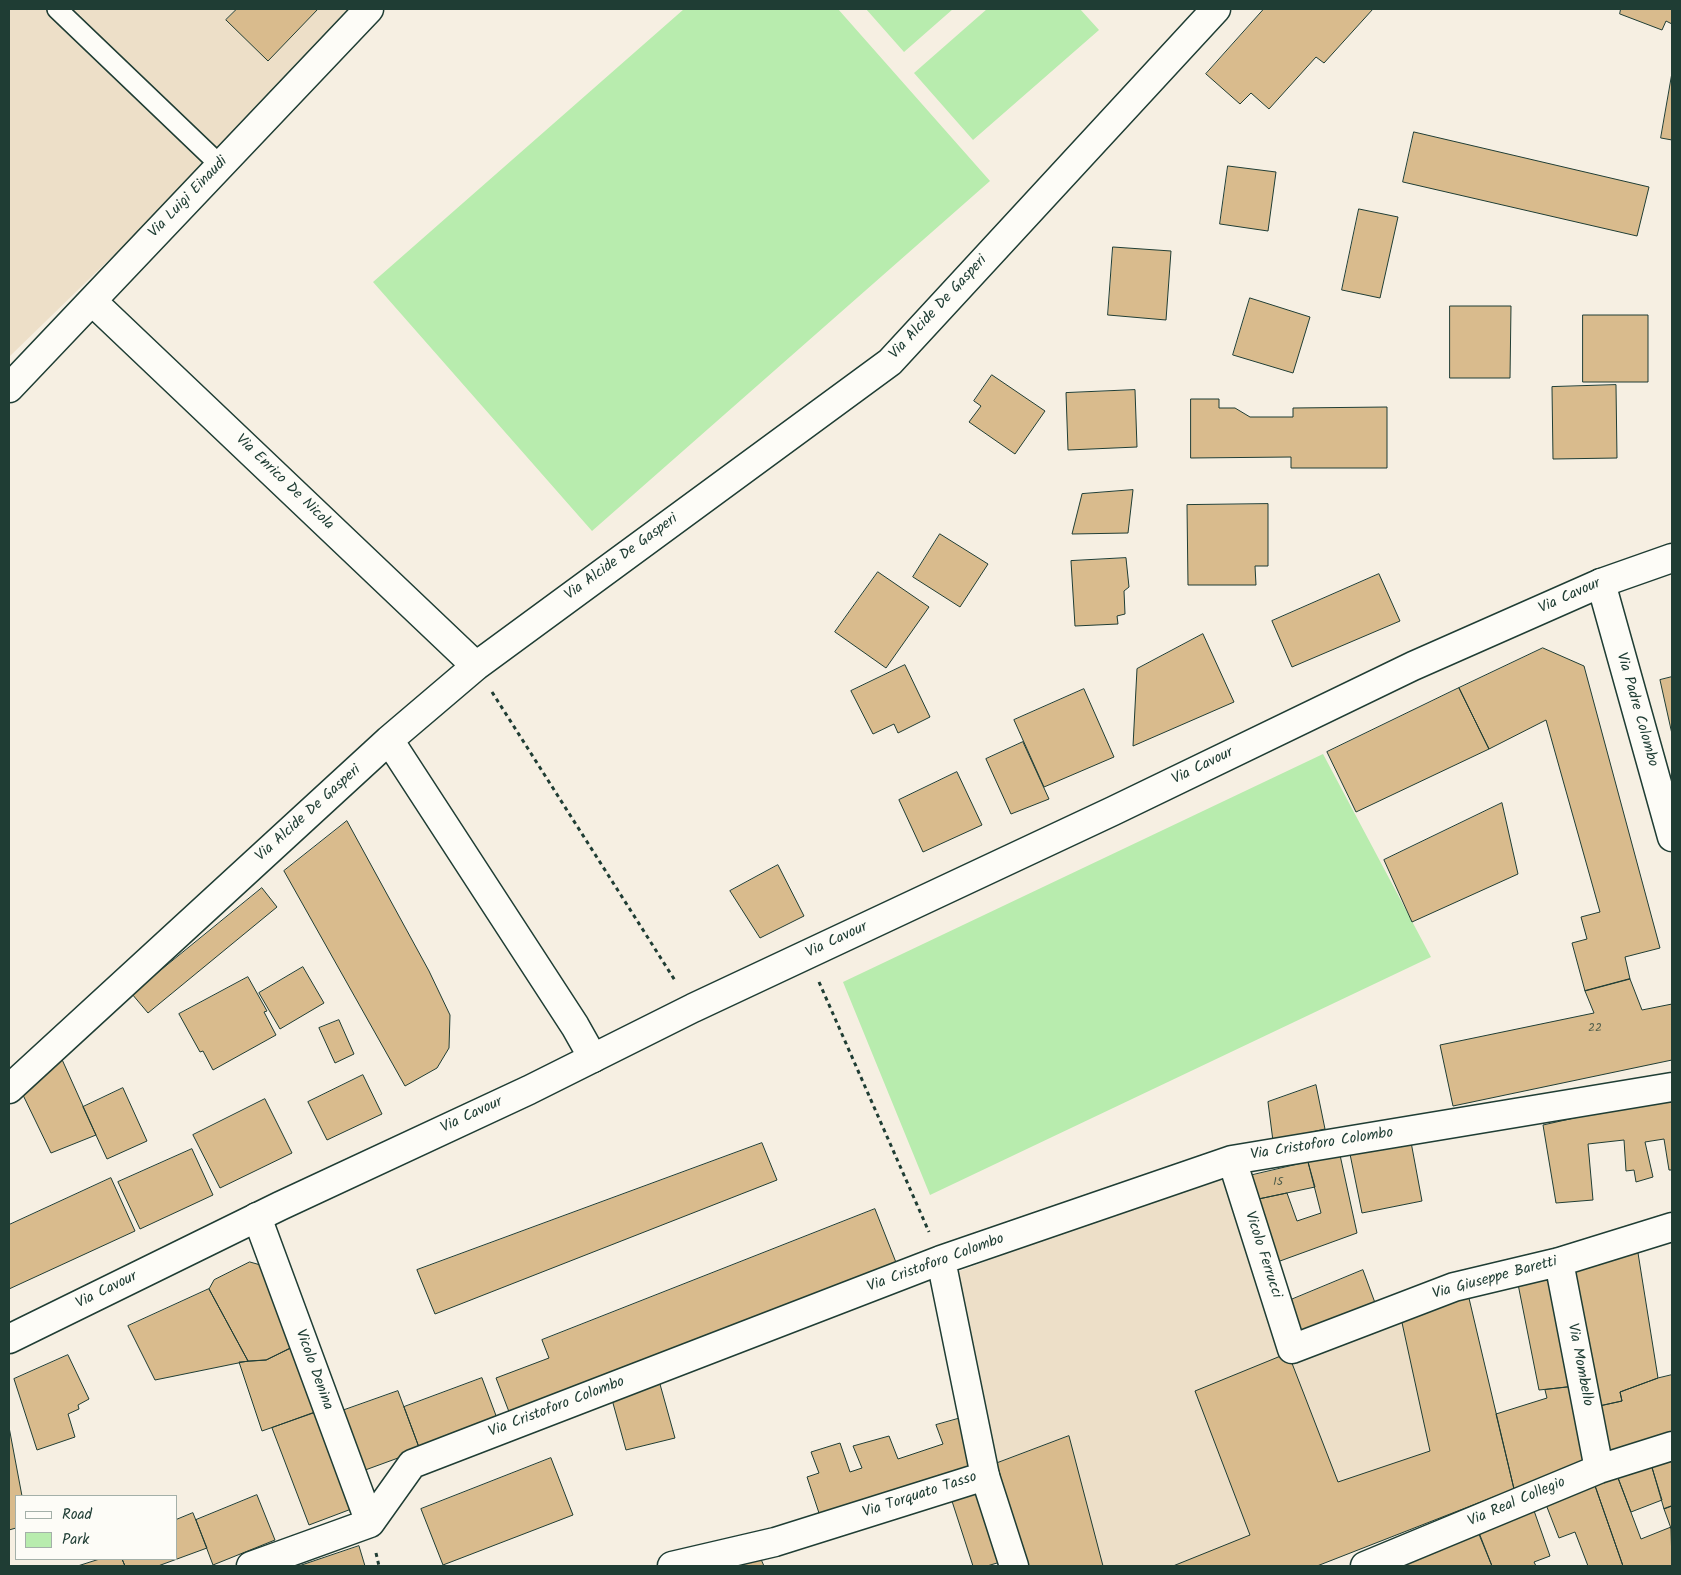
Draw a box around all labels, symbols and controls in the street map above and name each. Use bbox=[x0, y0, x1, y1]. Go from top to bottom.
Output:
street label: Via Luigi Einaudi bbox=[146, 154, 232, 242]
street label: Via Alcide De Gasperi bbox=[886, 252, 992, 364]
street label: Via Enrico De Nicola bbox=[231, 431, 337, 535]
street label: Via Alcide De Gasperi bbox=[562, 511, 682, 605]
street label: Via Cavour bbox=[1536, 575, 1604, 619]
street label: Via Padre Colombo bbox=[1611, 651, 1661, 769]
street label: Via Cavour bbox=[1169, 744, 1237, 790]
street label: Via Alcide De Gasperi bbox=[253, 762, 365, 866]
street label: Via Cavour bbox=[803, 919, 871, 963]
house number: 22 bbox=[1588, 1022, 1602, 1036]
street label: Via Cavour bbox=[438, 1094, 506, 1138]
street label: Via Cristoforo Colombo bbox=[1249, 1125, 1395, 1165]
house number: 15 bbox=[1273, 1176, 1283, 1190]
street label: Vicolo Ferrucci bbox=[1240, 1209, 1284, 1301]
street label: Via Cristoforo Colombo bbox=[865, 1231, 1007, 1297]
street label: Via Giuseppe Baretti bbox=[1431, 1254, 1559, 1304]
street label: Via Cavour bbox=[73, 1268, 141, 1314]
street label: Via Mombello bbox=[1562, 1322, 1596, 1408]
street label: Vicolo Denina bbox=[290, 1327, 336, 1413]
street label: Via Cristoforo Colombo bbox=[486, 1374, 628, 1442]
street label: Via Torquato Tasso bbox=[861, 1469, 979, 1523]
street label: Via Real Collegio bbox=[1466, 1474, 1568, 1532]
legend bbox=[15, 1495, 178, 1560]
text: Road bbox=[62, 1503, 92, 1527]
text: Park bbox=[62, 1528, 89, 1552]

